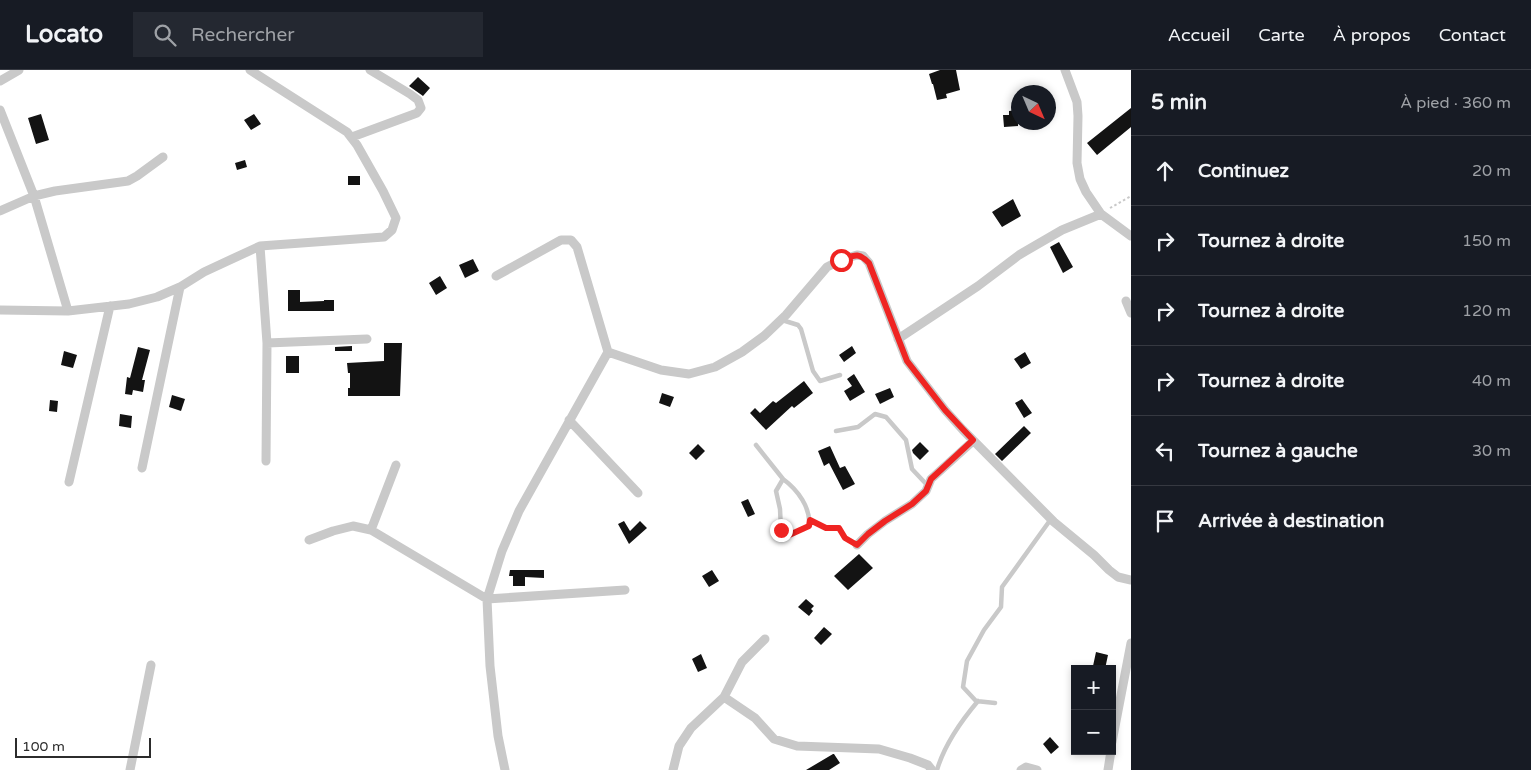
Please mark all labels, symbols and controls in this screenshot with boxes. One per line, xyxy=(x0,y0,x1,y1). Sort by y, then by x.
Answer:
search box xyxy=(133,12,483,57)
text: Locato xyxy=(25,20,103,49)
icon: search xyxy=(151,21,179,49)
text: Rechercher xyxy=(191,24,294,46)
text: Accueil xyxy=(1168,24,1230,46)
text: Carte xyxy=(1258,24,1305,46)
text: À propos xyxy=(1333,24,1411,46)
text: Contact xyxy=(1439,24,1506,46)
north arrow xyxy=(1011,85,1056,130)
text: 5 min xyxy=(1151,90,1207,115)
text: À pied · 360 m xyxy=(1400,93,1511,113)
icon: ahead xyxy=(1151,157,1179,185)
text: Continuez xyxy=(1198,160,1289,182)
text: 20 m xyxy=(1472,161,1511,181)
icon: right xyxy=(1151,227,1179,255)
text: Tournez à droite xyxy=(1198,230,1344,252)
text: 150 m xyxy=(1462,231,1511,251)
route start xyxy=(830,249,853,272)
icon: right xyxy=(1151,297,1179,325)
text: Tournez à droite xyxy=(1198,300,1344,322)
text: 120 m xyxy=(1462,301,1511,321)
icon: right xyxy=(1151,367,1179,395)
text: Tournez à droite xyxy=(1198,370,1344,392)
text: 40 m xyxy=(1472,371,1511,391)
icon: left xyxy=(1151,437,1179,465)
text: Tournez à gauche xyxy=(1198,440,1358,462)
text: 30 m xyxy=(1472,441,1511,461)
icon: arrive xyxy=(1151,507,1179,535)
text: Arrivée à destination xyxy=(1198,510,1384,532)
route end xyxy=(770,519,793,542)
map controls xyxy=(1071,665,1116,755)
button: + xyxy=(1071,665,1116,710)
button: − xyxy=(1071,710,1116,755)
scale bar xyxy=(15,735,151,758)
text: 100 m xyxy=(22,738,65,755)

